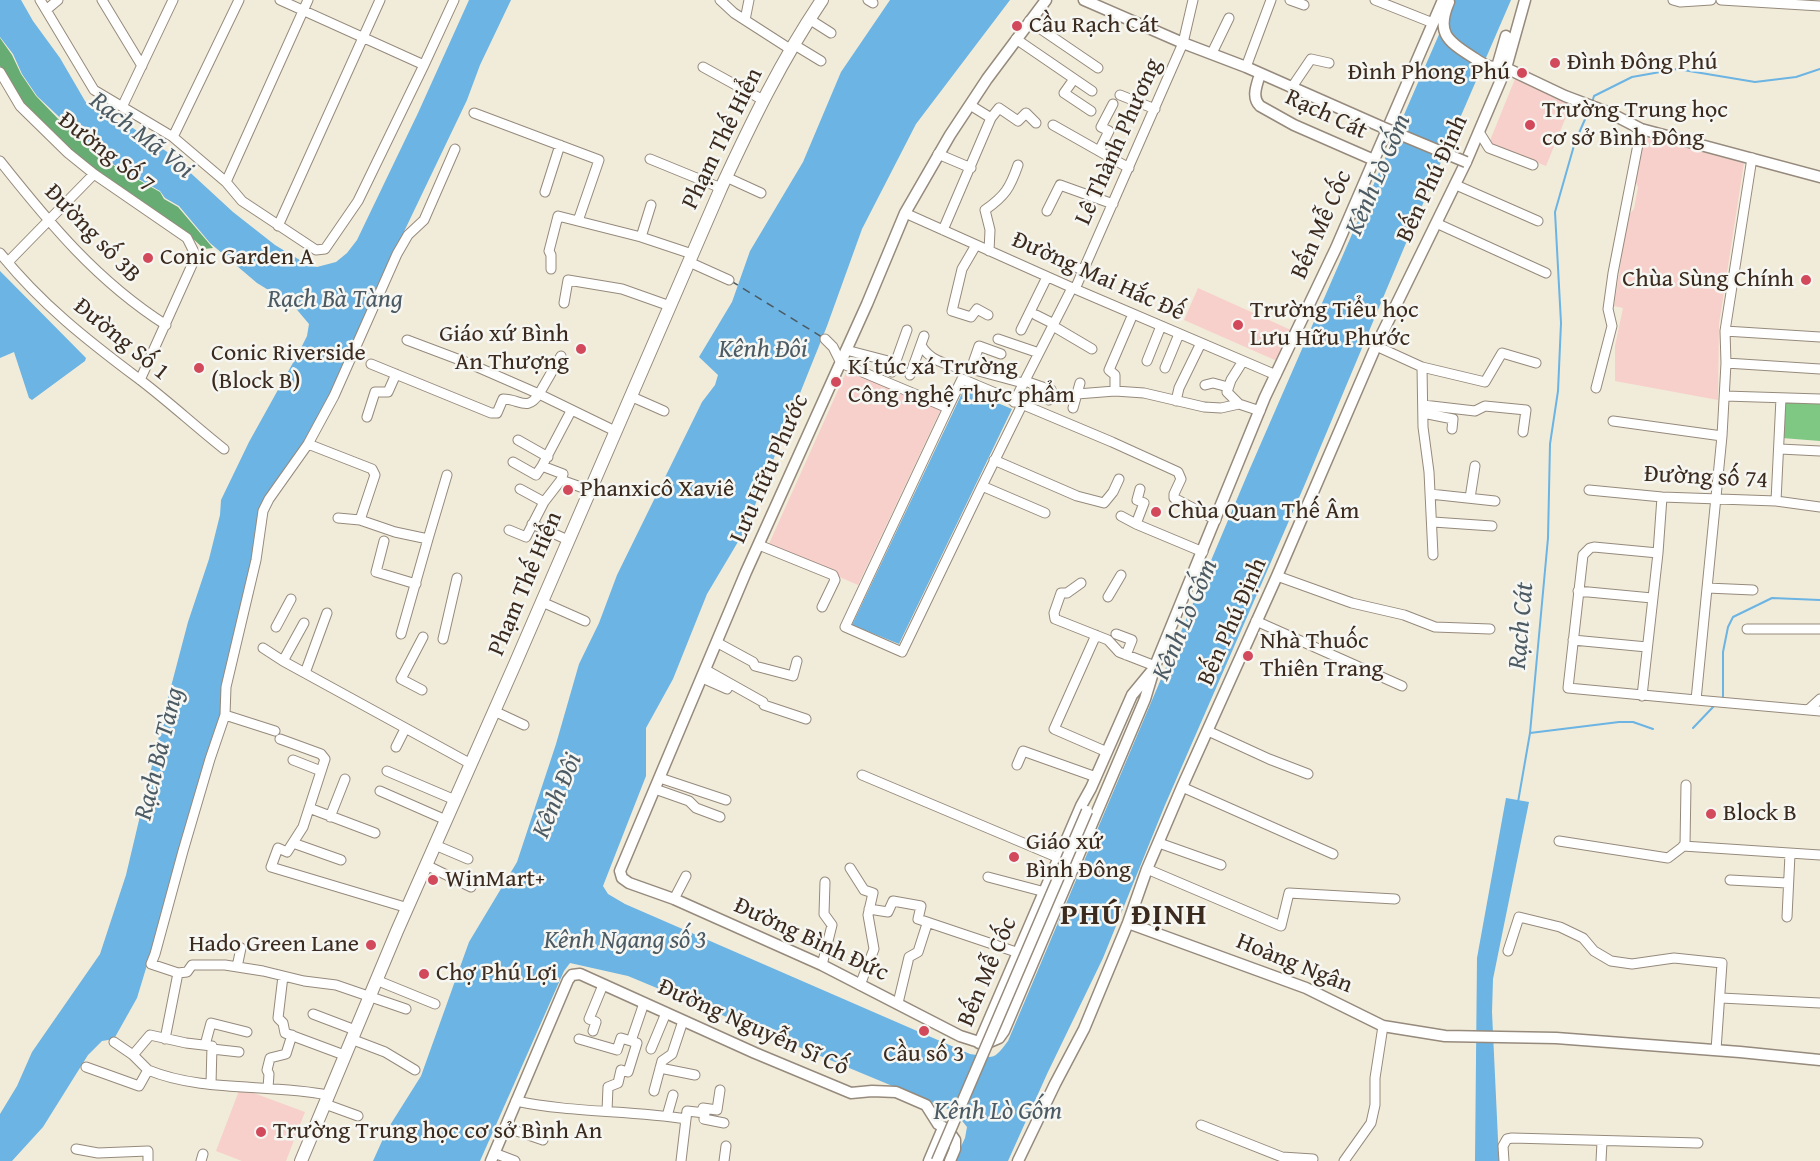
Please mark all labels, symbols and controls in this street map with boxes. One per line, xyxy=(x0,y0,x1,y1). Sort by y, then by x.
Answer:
place label: Cầu Rạch Cát xyxy=(1029,12,1159,40)
marker: Cầu Rạch Cát xyxy=(1010,19,1024,33)
place label: Đình Đông Phú xyxy=(1567,49,1717,77)
street label: Lê Thành Phương xyxy=(1069,54,1169,230)
marker: Đình Đông Phú xyxy=(1548,56,1562,70)
place label: Đình Phong Phú xyxy=(1348,59,1510,87)
street label: Phạm Thế Hiển xyxy=(676,64,770,214)
marker: Đình Phong Phú xyxy=(1515,66,1529,80)
street label: Rạch Cát xyxy=(1280,84,1372,146)
water label: Rạch Mã Voi xyxy=(83,86,199,186)
place label: Trường Trung học cơ sở Bình Đông xyxy=(1542,97,1728,153)
street label: Đường Số 7 xyxy=(52,106,160,200)
water label: Kênh Lò Gốm xyxy=(1339,110,1419,240)
street label: Bến Phú Định xyxy=(1391,111,1475,247)
marker: Trường Trung học cơ sở Bình Đông xyxy=(1523,118,1537,132)
street label: Bến Mễ Cốc xyxy=(1285,166,1359,284)
street label: Đường số 3B xyxy=(38,179,146,289)
street label: Đường Mai Hắc Đế xyxy=(1007,226,1189,328)
place label: Conic Garden A xyxy=(160,244,314,272)
marker: Conic Garden A xyxy=(141,251,155,265)
place label: Chùa Sùng Chính xyxy=(1622,266,1794,294)
marker: Chùa Sùng Chính xyxy=(1799,273,1813,287)
water label: Rạch Bà Tàng xyxy=(267,284,403,316)
street label: Đường Số 1 xyxy=(67,293,175,387)
place label: Trường Tiểu học Lưu Hữu Phước xyxy=(1250,297,1419,353)
marker: Trường Tiểu học Lưu Hữu Phước xyxy=(1231,318,1245,332)
place label: Giáo xứ Bình An Thượng xyxy=(439,321,569,377)
water label: Kênh Đôi xyxy=(719,334,807,366)
place label: Conic Riverside (Block B) xyxy=(211,340,366,396)
marker: Giáo xứ Bình An Thượng xyxy=(574,342,588,356)
place label: Kí túc xá Trường Công nghệ Thực phẩm xyxy=(848,354,1075,410)
marker: Conic Riverside (Block B) xyxy=(192,361,206,375)
marker: Kí túc xá Trường Công nghệ Thực phẩm xyxy=(829,375,843,389)
street label: Lưu Hữu Phước xyxy=(724,390,816,548)
street label: Đường số 74 xyxy=(1643,460,1769,496)
place label: Phanxicô Xaviê xyxy=(580,476,734,504)
marker: Phanxicô Xaviê xyxy=(561,483,575,497)
place label: Chùa Quan Thế Âm xyxy=(1168,498,1359,526)
marker: Chùa Quan Thế Âm xyxy=(1149,505,1163,519)
street label: Phạm Thế Hiển xyxy=(483,508,569,660)
street label: Bến Phú Định xyxy=(1192,554,1274,690)
water label: Kênh Lò Gốm xyxy=(1146,555,1226,685)
water label: Rạch Cát xyxy=(1503,581,1541,671)
place label: Nhà Thuốc Thiên Trang xyxy=(1260,628,1384,684)
marker: Nhà Thuốc Thiên Trang xyxy=(1241,649,1255,663)
water label: Rạch Bà Tàng xyxy=(128,685,192,823)
water label: Kênh Đôi xyxy=(526,749,590,843)
place label: Block B xyxy=(1723,800,1797,828)
marker: Block B xyxy=(1704,807,1718,821)
place label: Giáo xứ Bình Đông xyxy=(1026,829,1131,885)
marker: Giáo xứ Bình Đông xyxy=(1007,850,1021,864)
place label: WinMart+ xyxy=(445,866,545,894)
marker: WinMart+ xyxy=(426,873,440,887)
street label: Đường Bình Đức xyxy=(729,892,893,988)
district label: PHÚ ĐỊNH xyxy=(1060,898,1208,934)
street label: Bến Mễ Cốc xyxy=(952,913,1024,1031)
water label: Kênh Ngang số 3 xyxy=(544,925,706,957)
street label: Hoàng Ngân xyxy=(1232,928,1356,1000)
place label: Hado Green Lane xyxy=(189,931,359,959)
marker: Hado Green Lane xyxy=(364,938,378,952)
place label: Chợ Phú Lợi xyxy=(436,960,557,988)
marker: Chợ Phú Lợi xyxy=(417,967,431,981)
street label: Đường Nguyễn Sĩ Cố xyxy=(653,973,853,1083)
marker: Cầu số 3 xyxy=(917,1024,931,1038)
place label: Cầu số 3 xyxy=(883,1041,965,1069)
water label: Kênh Lò Gốm xyxy=(934,1096,1062,1128)
place label: Trường Trung học cơ sở Bình An xyxy=(273,1118,602,1146)
marker: Trường Trung học cơ sở Bình An xyxy=(254,1125,268,1139)

